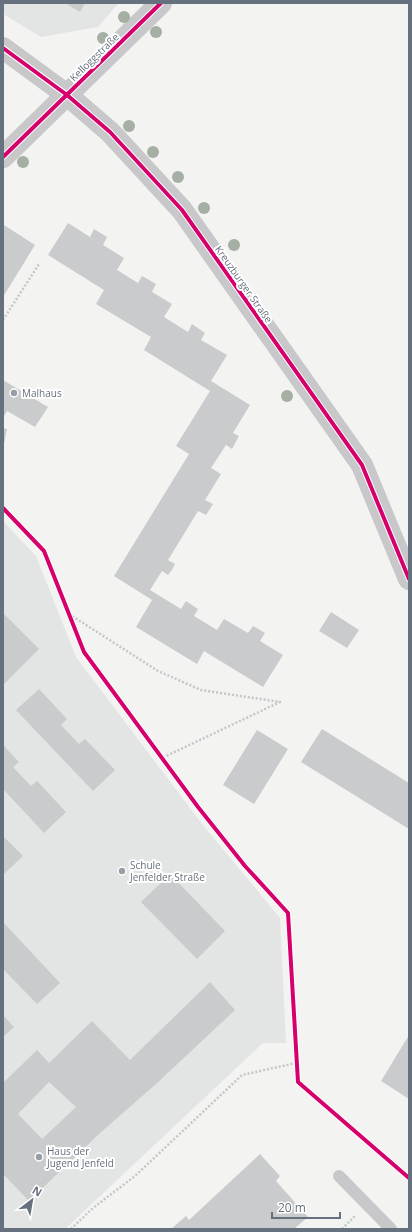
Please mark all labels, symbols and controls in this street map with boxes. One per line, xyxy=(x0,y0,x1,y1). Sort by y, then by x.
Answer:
street label: Kelloggstraße xyxy=(66,30,122,84)
street label: Kreuzburger Straße xyxy=(212,243,276,326)
place label: Malhaus xyxy=(22,386,62,400)
marker: Malhaus xyxy=(9,388,19,398)
place label: Schule Jenfelder Straße xyxy=(129,858,205,884)
marker: Schule Jenfelder Straße xyxy=(117,866,127,876)
place label: Haus der Jugend Jenfeld xyxy=(46,1144,114,1170)
marker: Haus der Jugend Jenfeld xyxy=(34,1152,44,1162)
north arrow xyxy=(12,1180,52,1220)
text: N xyxy=(30,1182,45,1200)
scale bar xyxy=(272,1194,340,1220)
text: 20 m xyxy=(278,1199,306,1216)

